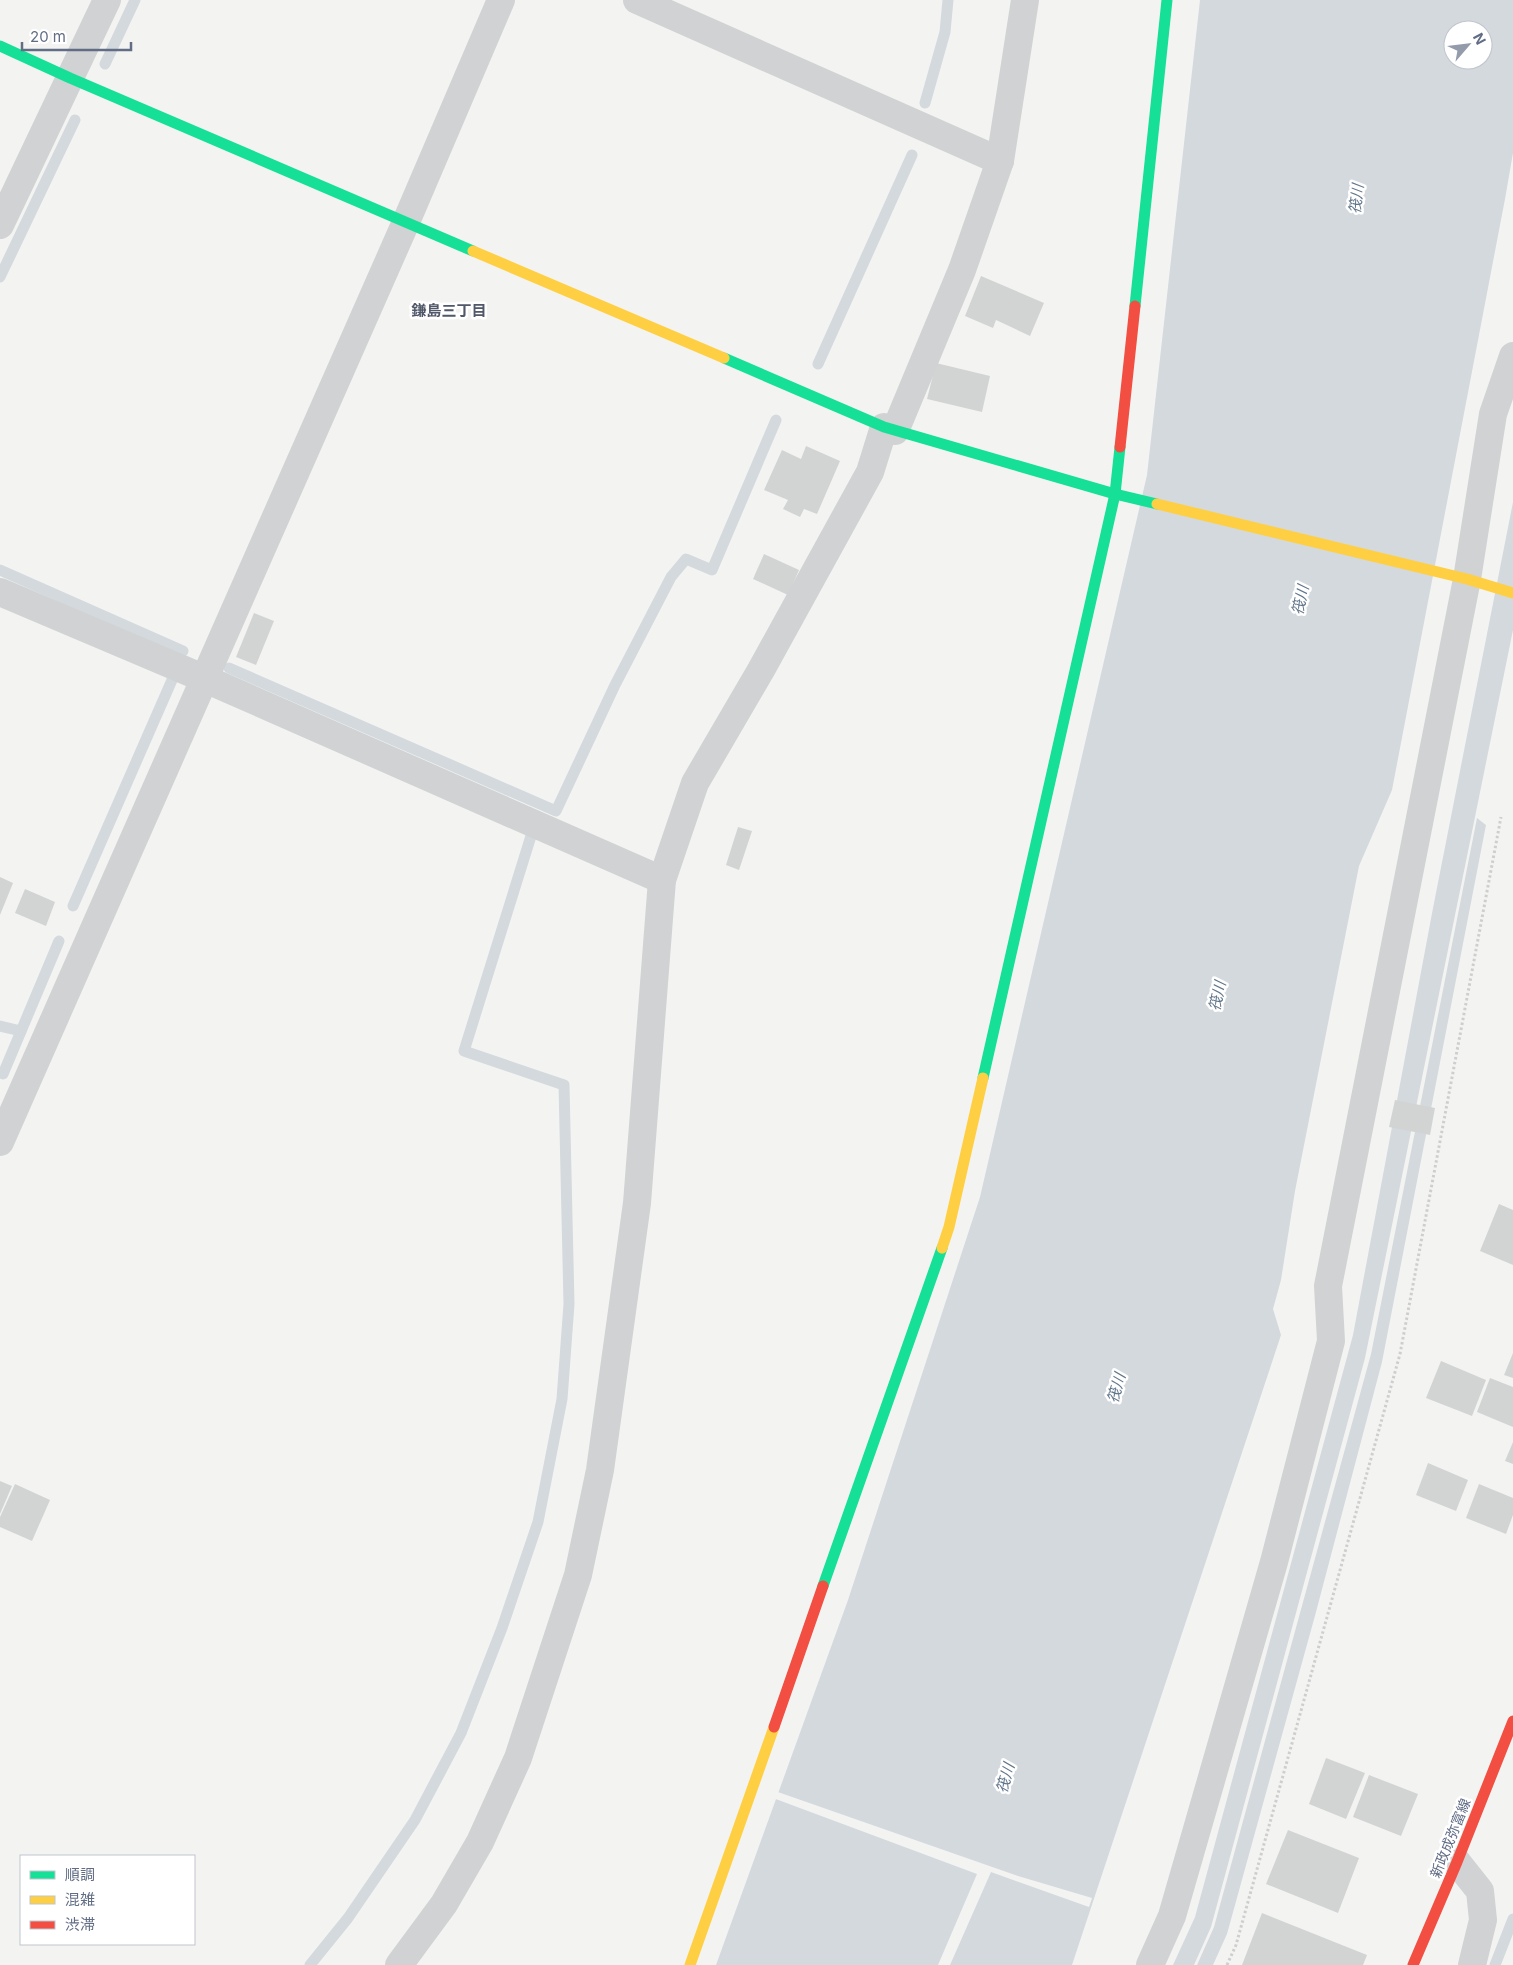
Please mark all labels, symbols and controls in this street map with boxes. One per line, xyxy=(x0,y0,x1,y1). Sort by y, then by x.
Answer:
scale bar xyxy=(22,20,131,52)
north arrow xyxy=(1443,20,1493,70)
text: 20 m xyxy=(30,27,66,46)
text: N xyxy=(1470,30,1490,47)
water label: 筏川 xyxy=(1345,181,1368,215)
district label: 鎌島三丁目 xyxy=(410,301,487,320)
water label: 筏川 xyxy=(1288,581,1313,617)
water label: 筏川 xyxy=(1205,977,1230,1013)
water label: 筏川 xyxy=(1103,1369,1130,1405)
water label: 筏川 xyxy=(992,1759,1019,1795)
street label: 新政成弥富線 xyxy=(1426,1796,1474,1880)
legend xyxy=(20,1855,195,1945)
text: 順調 xyxy=(65,1865,95,1884)
text: 混雑 xyxy=(65,1890,95,1909)
text: 渋滞 xyxy=(65,1915,95,1934)

